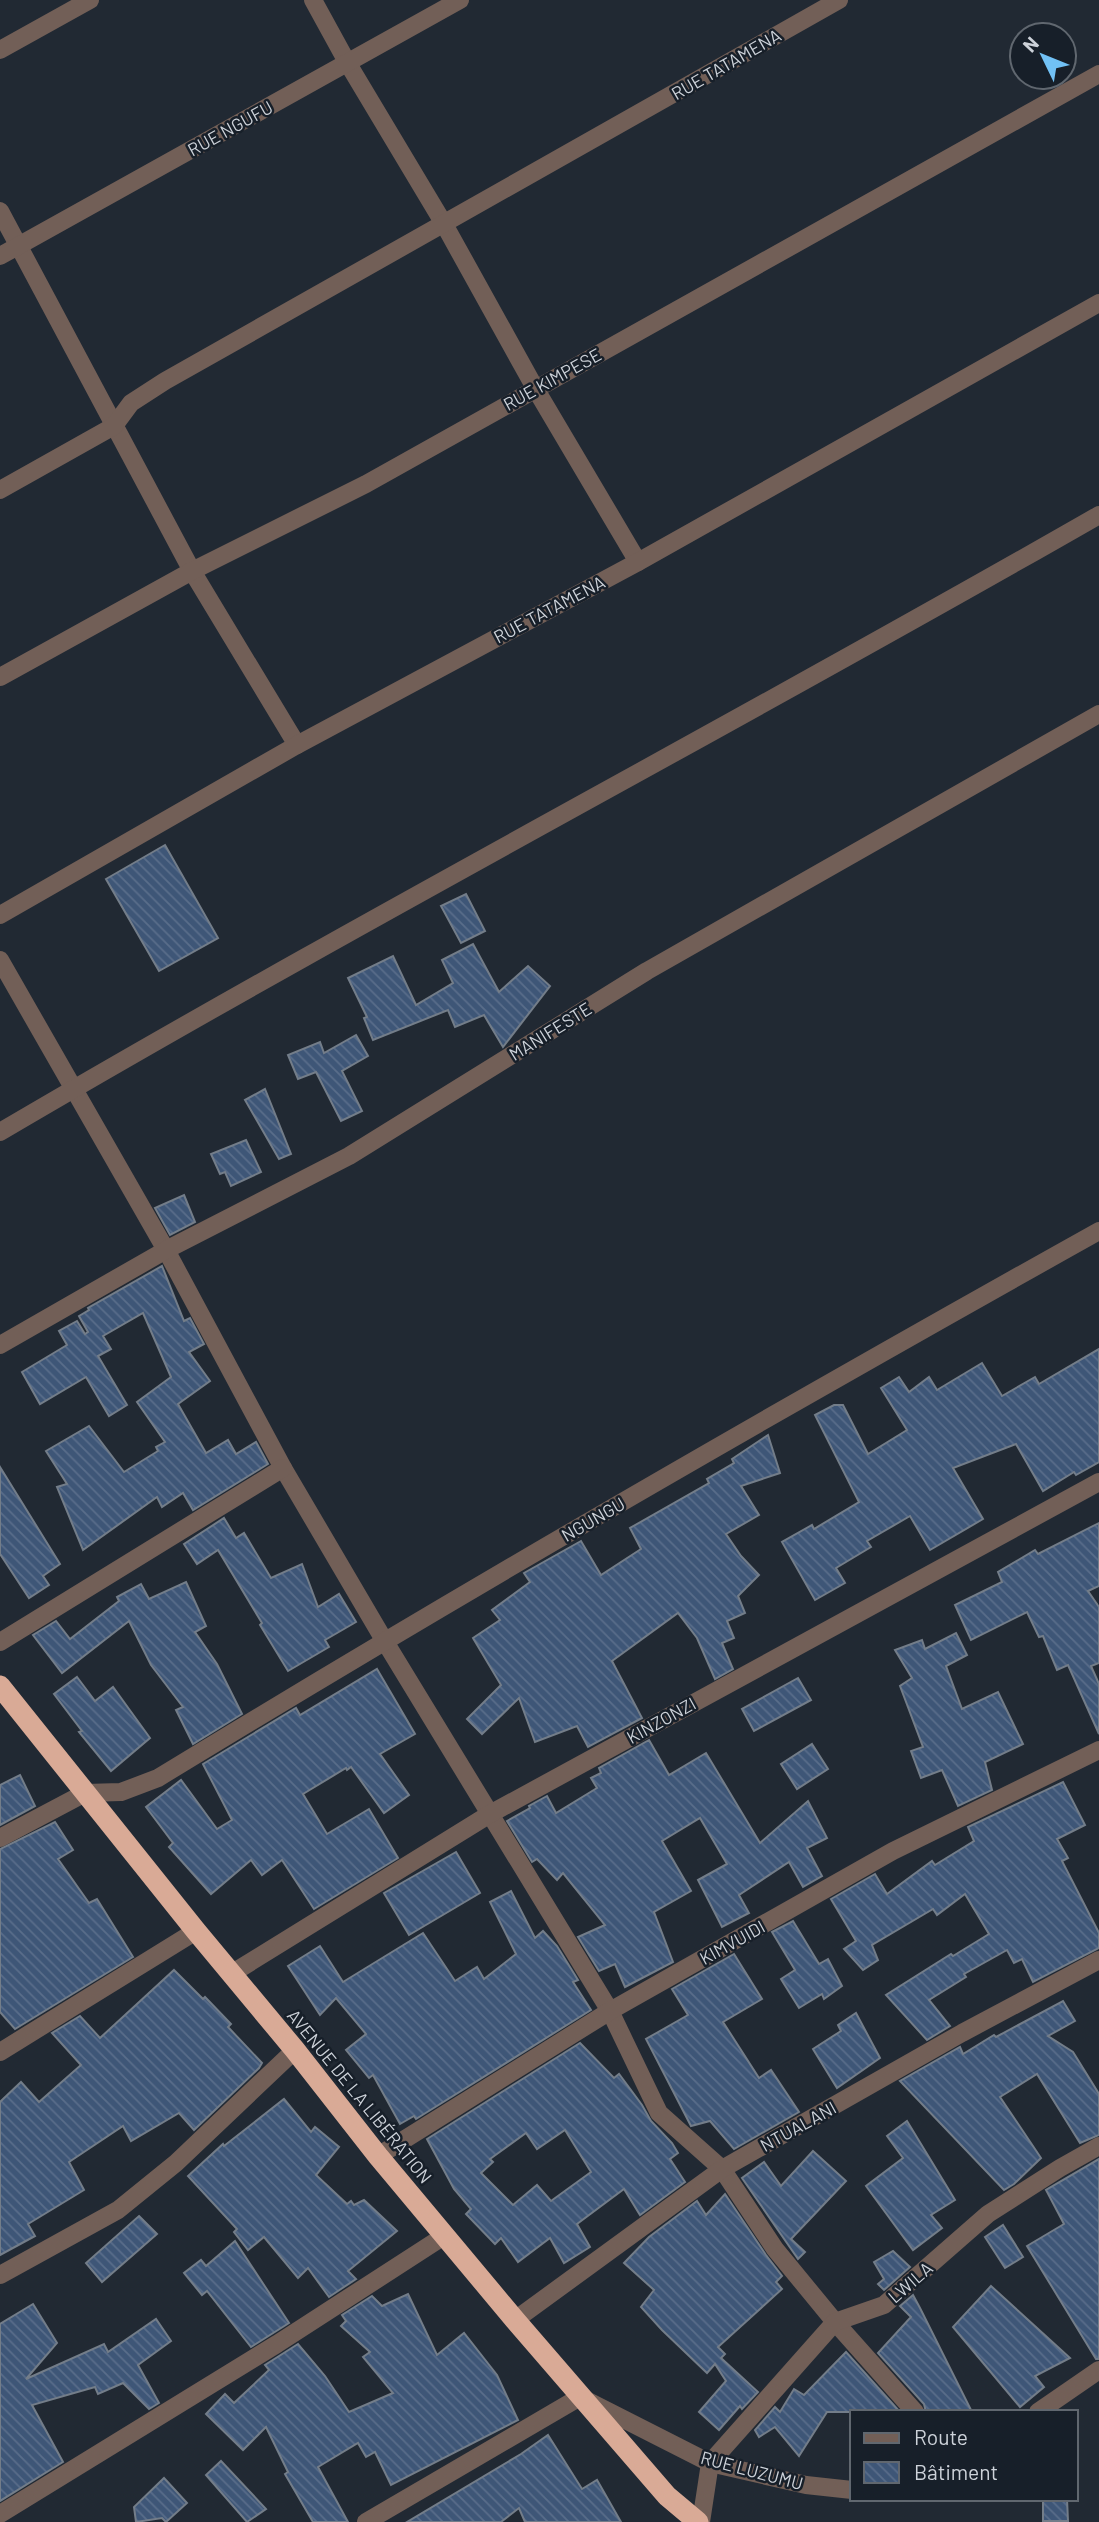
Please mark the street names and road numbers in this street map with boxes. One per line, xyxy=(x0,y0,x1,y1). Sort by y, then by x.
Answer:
street label: RUE TATAMENA xyxy=(667,24,785,104)
street label: RUE NGUFU xyxy=(184,96,276,160)
street label: RUE KIMPESE xyxy=(499,343,605,415)
street label: RUE TATAMENA xyxy=(489,570,609,648)
street label: MANIFESTE xyxy=(505,997,595,1065)
street label: NGUNGU xyxy=(557,1492,629,1546)
street label: KINZONZI xyxy=(623,1692,699,1748)
street label: KIMVUIDI xyxy=(696,1915,768,1969)
street label: AVENUE DE LA LIBÉRATION xyxy=(283,2005,437,2187)
street label: NTUALANI xyxy=(756,2096,840,2156)
street label: LWILA xyxy=(883,2257,937,2307)
street label: RUE LUZUMU xyxy=(698,2446,806,2494)

